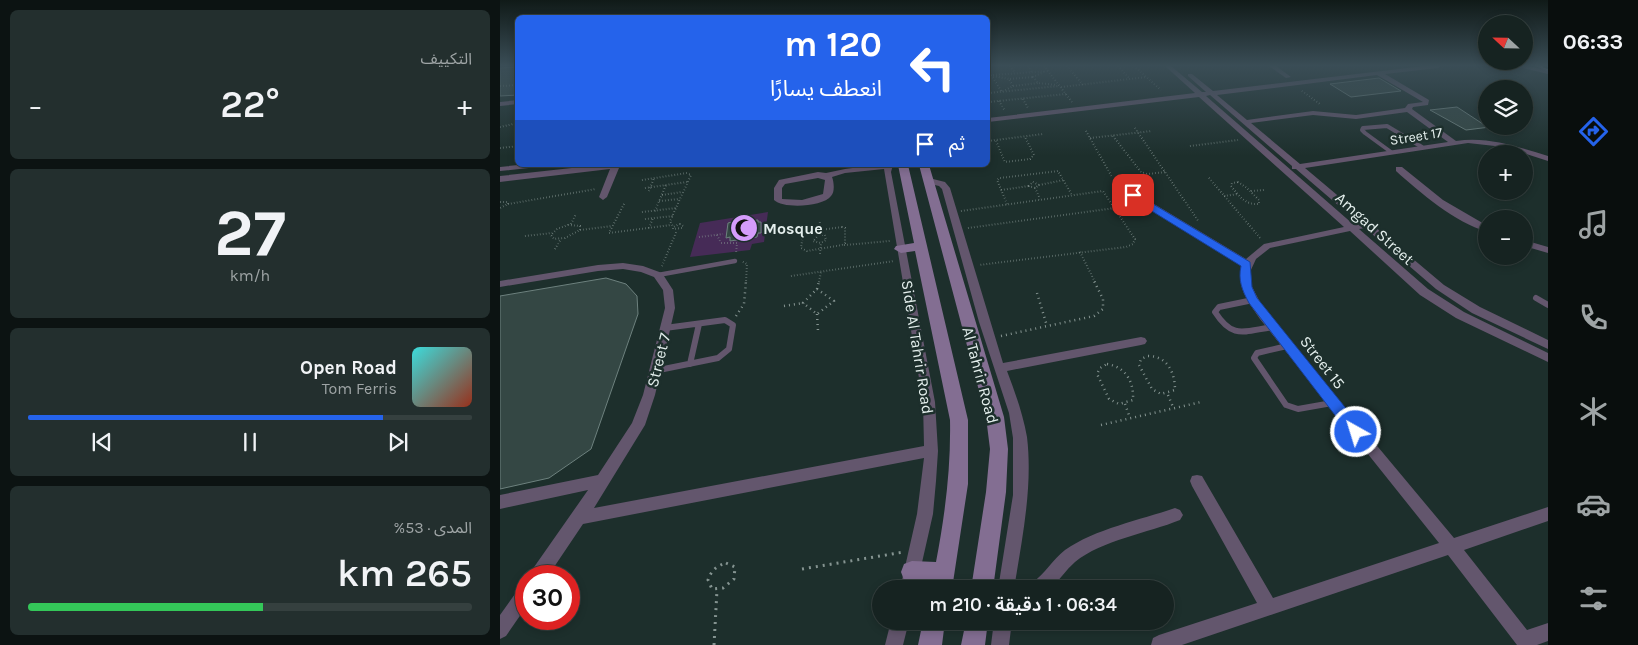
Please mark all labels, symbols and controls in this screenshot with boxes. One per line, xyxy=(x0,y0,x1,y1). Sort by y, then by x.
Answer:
north arrow xyxy=(1478,15,1532,70)
map controls xyxy=(1478,15,1533,265)
text: 120 m xyxy=(784,24,882,65)
text: 06:33 xyxy=(1563,29,1623,55)
icon: left xyxy=(900,35,965,100)
text: التكييف xyxy=(420,49,472,68)
text: انعطف يسارًا xyxy=(770,76,882,102)
button: layers xyxy=(1478,80,1533,135)
text: 22° xyxy=(220,82,280,127)
text: − xyxy=(28,89,43,122)
text: + xyxy=(457,89,472,122)
icon: directions xyxy=(1576,114,1611,149)
street label: Street 17 xyxy=(1389,124,1444,149)
icon: arrive xyxy=(911,130,939,158)
text: ثم xyxy=(949,133,965,155)
button: + xyxy=(1478,145,1533,200)
pin xyxy=(1112,174,1154,216)
icon: arrive xyxy=(1119,181,1147,209)
street label: Amgad Street xyxy=(1331,188,1418,269)
text: 27 xyxy=(214,195,286,271)
icon: music xyxy=(1576,207,1611,242)
button: − xyxy=(1478,210,1533,265)
mosque icon: Mosque xyxy=(729,213,759,243)
place label: Mosque xyxy=(763,219,823,238)
text: km/h xyxy=(230,266,270,285)
street label: Side Al Tahrir Road xyxy=(898,279,937,415)
icon: phone xyxy=(1576,300,1611,335)
street label: Al Tahrir Road xyxy=(958,325,1003,426)
street label: Street 7 xyxy=(643,331,675,389)
street label: Street 15 xyxy=(1296,332,1349,393)
text: Open Road xyxy=(300,357,397,379)
text: Tom Ferris xyxy=(322,379,397,398)
icon: climate xyxy=(1576,394,1611,429)
position arrow xyxy=(1329,405,1381,457)
icon: previous xyxy=(88,428,116,456)
icon: pause xyxy=(236,428,264,456)
icon: next xyxy=(384,428,412,456)
icon: car xyxy=(1576,487,1611,522)
text: المدى · 53% xyxy=(394,518,472,537)
text: 265 km xyxy=(337,551,472,596)
speed limit sign: 30 xyxy=(515,565,580,630)
icon: filters xyxy=(1576,581,1611,616)
text: 06:34 · 1 دقيقة · 210 m xyxy=(929,594,1117,616)

